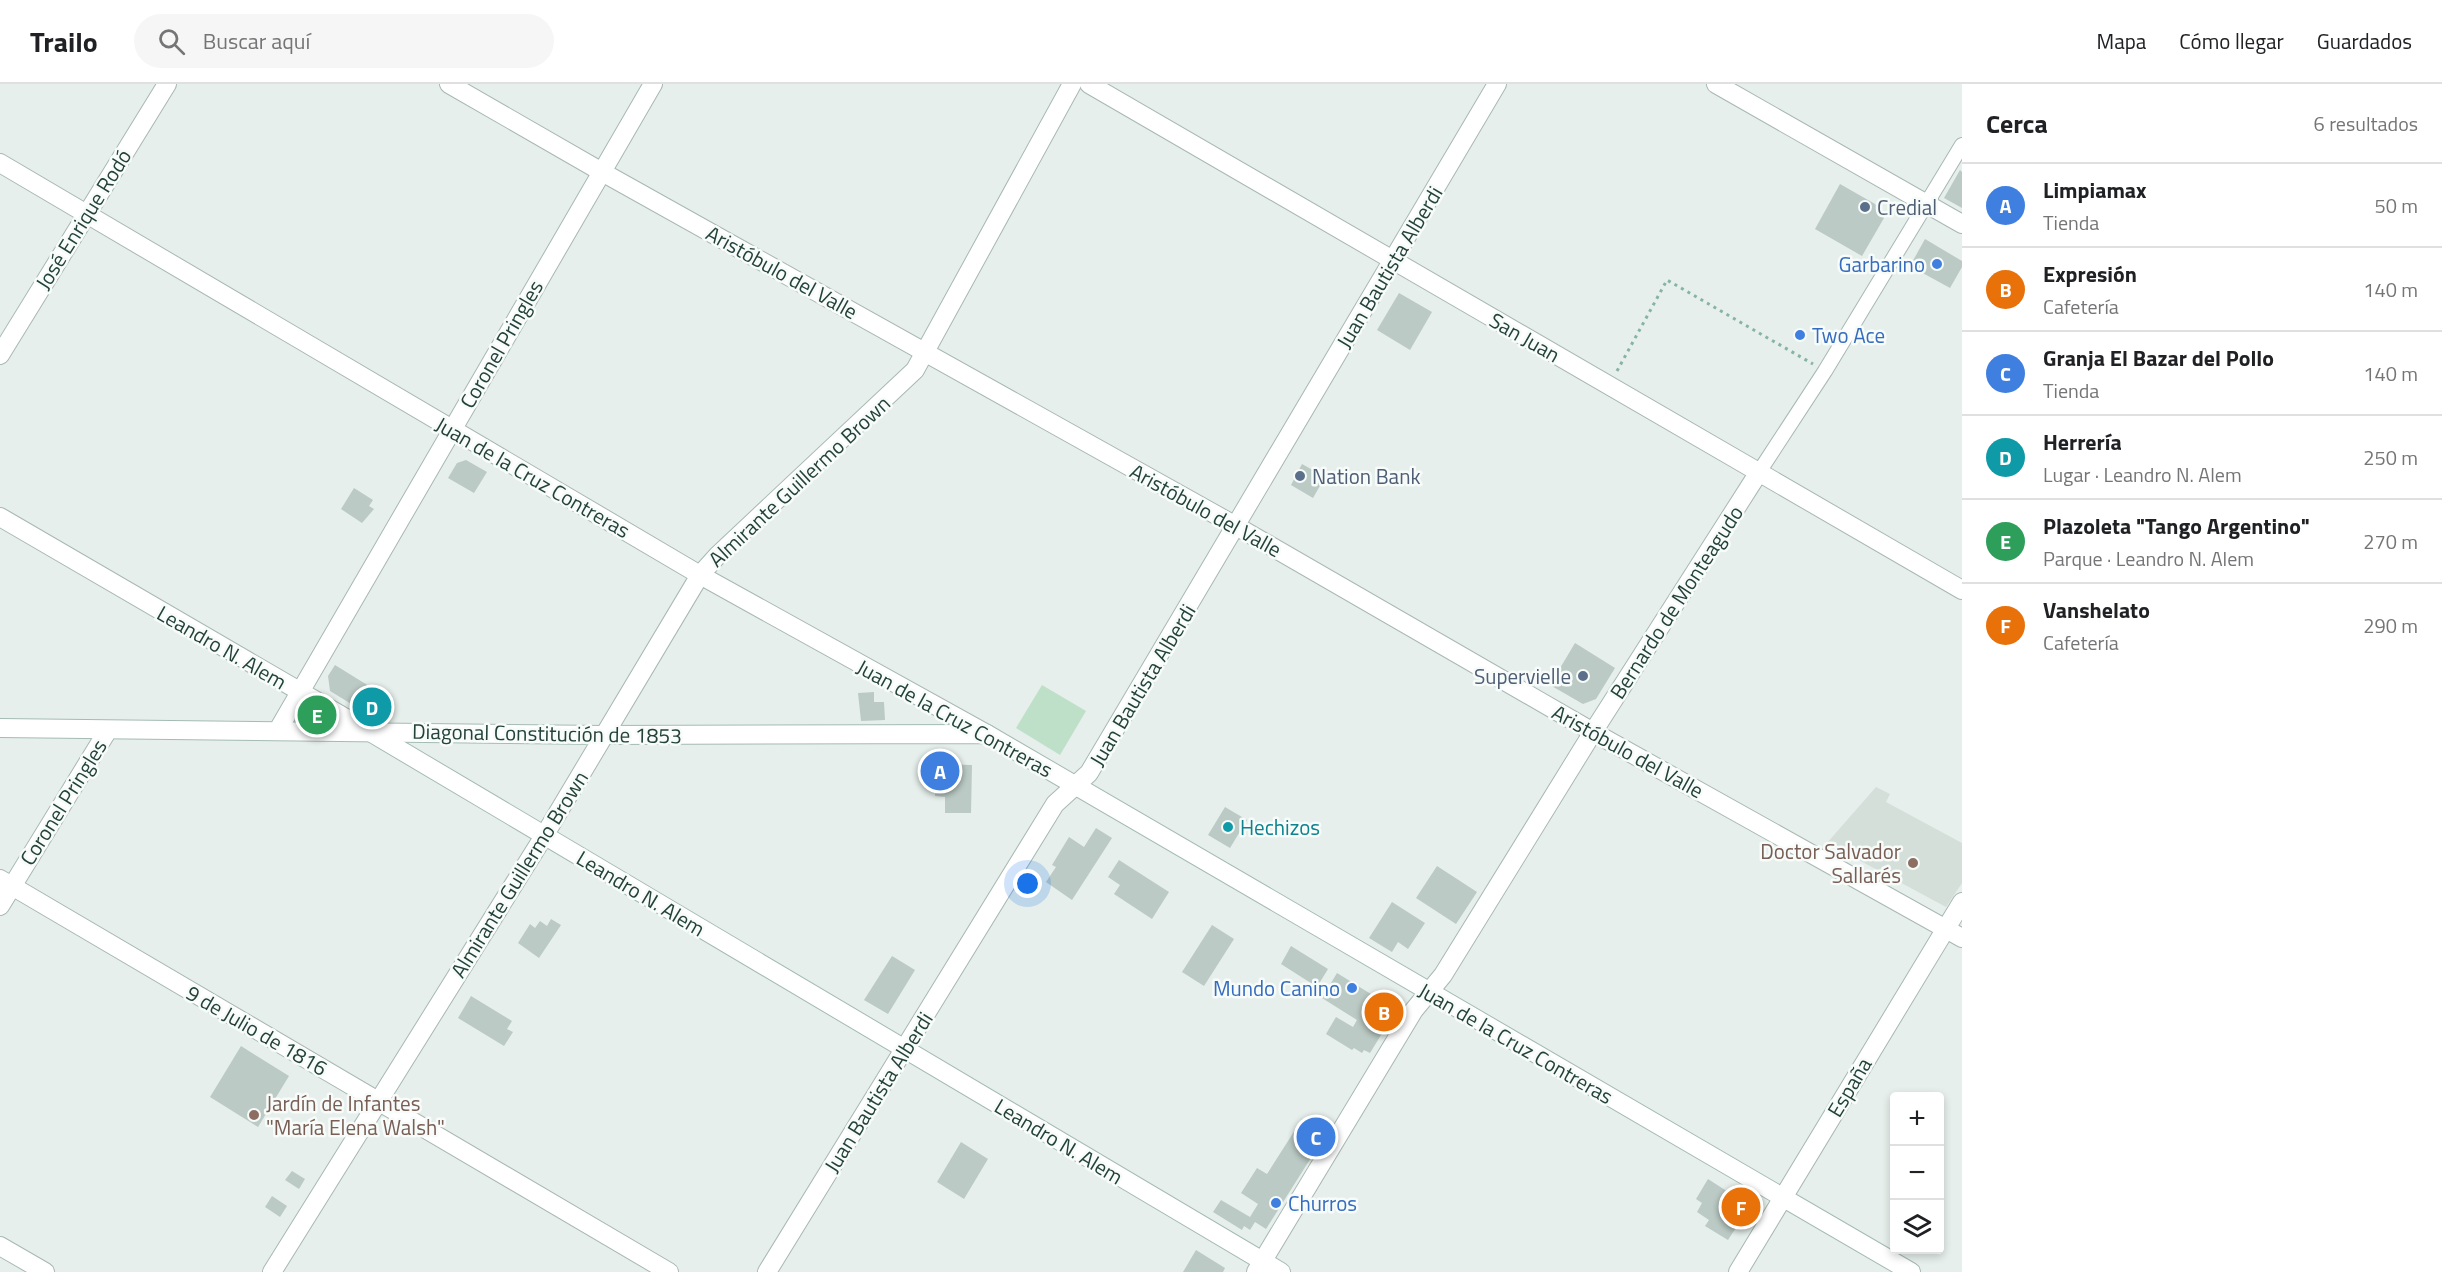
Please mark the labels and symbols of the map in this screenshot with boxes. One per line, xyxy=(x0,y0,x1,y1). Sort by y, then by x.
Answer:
street label: José Enrique Rodó xyxy=(27,143,139,295)
street label: Juan Bautista Alberdi xyxy=(1328,180,1450,354)
place label: Credial xyxy=(1877,191,1937,223)
marker: Credial xyxy=(1858,200,1872,214)
street label: Aristóbulo del Valle xyxy=(700,217,864,327)
place label: Garbarino xyxy=(1838,248,1925,280)
marker: Garbarino xyxy=(1930,257,1944,271)
street label: Coronel Pringles xyxy=(451,274,551,414)
street label: San Juan xyxy=(1484,304,1566,370)
place label: Two Ace xyxy=(1812,319,1885,351)
marker: Two Ace xyxy=(1793,328,1807,342)
street label: Almirante Guillermo Brown xyxy=(701,388,897,574)
street label: Juan de la Cruz Contreras xyxy=(430,408,636,546)
street label: Aristóbulo del Valle xyxy=(1124,455,1288,565)
place label: Nation Bank xyxy=(1312,460,1420,492)
marker: Nation Bank xyxy=(1293,469,1307,483)
street label: Bernardo de Monteagudo xyxy=(1601,499,1751,705)
street label: Leandro N. Alem xyxy=(151,597,293,697)
street label: Juan Bautista Alberdi xyxy=(1081,598,1203,772)
street label: Juan de la Cruz Contreras xyxy=(851,651,1059,785)
place label: Supervielle xyxy=(1474,660,1571,692)
marker: Supervielle xyxy=(1576,669,1590,683)
pin: D xyxy=(352,684,392,730)
pin: E xyxy=(298,692,336,738)
street label: Aristóbulo del Valle xyxy=(1546,696,1710,806)
street label: Diagonal Constitución de 1853 xyxy=(412,715,682,751)
street label: Coronel Pringles xyxy=(11,733,115,871)
pin: A xyxy=(920,748,960,794)
street label: Almirante Guillermo Brown xyxy=(442,764,596,984)
place label: Hechizos xyxy=(1240,811,1320,843)
marker: Hechizos xyxy=(1221,820,1235,834)
place label: Doctor Salvador Sallarés xyxy=(1760,835,1901,891)
street label: Leandro N. Alem xyxy=(571,842,711,944)
marker: Doctor Salvador Sallarés xyxy=(1906,856,1920,870)
your location xyxy=(1013,869,1042,898)
place label: Mundo Canino xyxy=(1213,972,1340,1004)
street label: Juan de la Cruz Contreras xyxy=(1413,974,1619,1112)
street label: 9 de Julio de 1816 xyxy=(180,977,334,1083)
marker: Mundo Canino xyxy=(1345,981,1359,995)
pin: B xyxy=(1364,990,1404,1034)
street label: Juan Bautista Alberdi xyxy=(816,1005,940,1179)
street label: España xyxy=(1819,1051,1880,1123)
place label: Jardín de Infantes "María Elena Walsh" xyxy=(266,1087,445,1143)
street label: Leandro N. Alem xyxy=(989,1090,1129,1192)
marker: Jardín de Infantes "María Elena Walsh" xyxy=(247,1108,261,1122)
pin: C xyxy=(1296,1114,1336,1160)
pin: F xyxy=(1722,1184,1760,1230)
place label: Churros xyxy=(1288,1187,1357,1219)
marker: Churros xyxy=(1269,1196,1283,1210)

